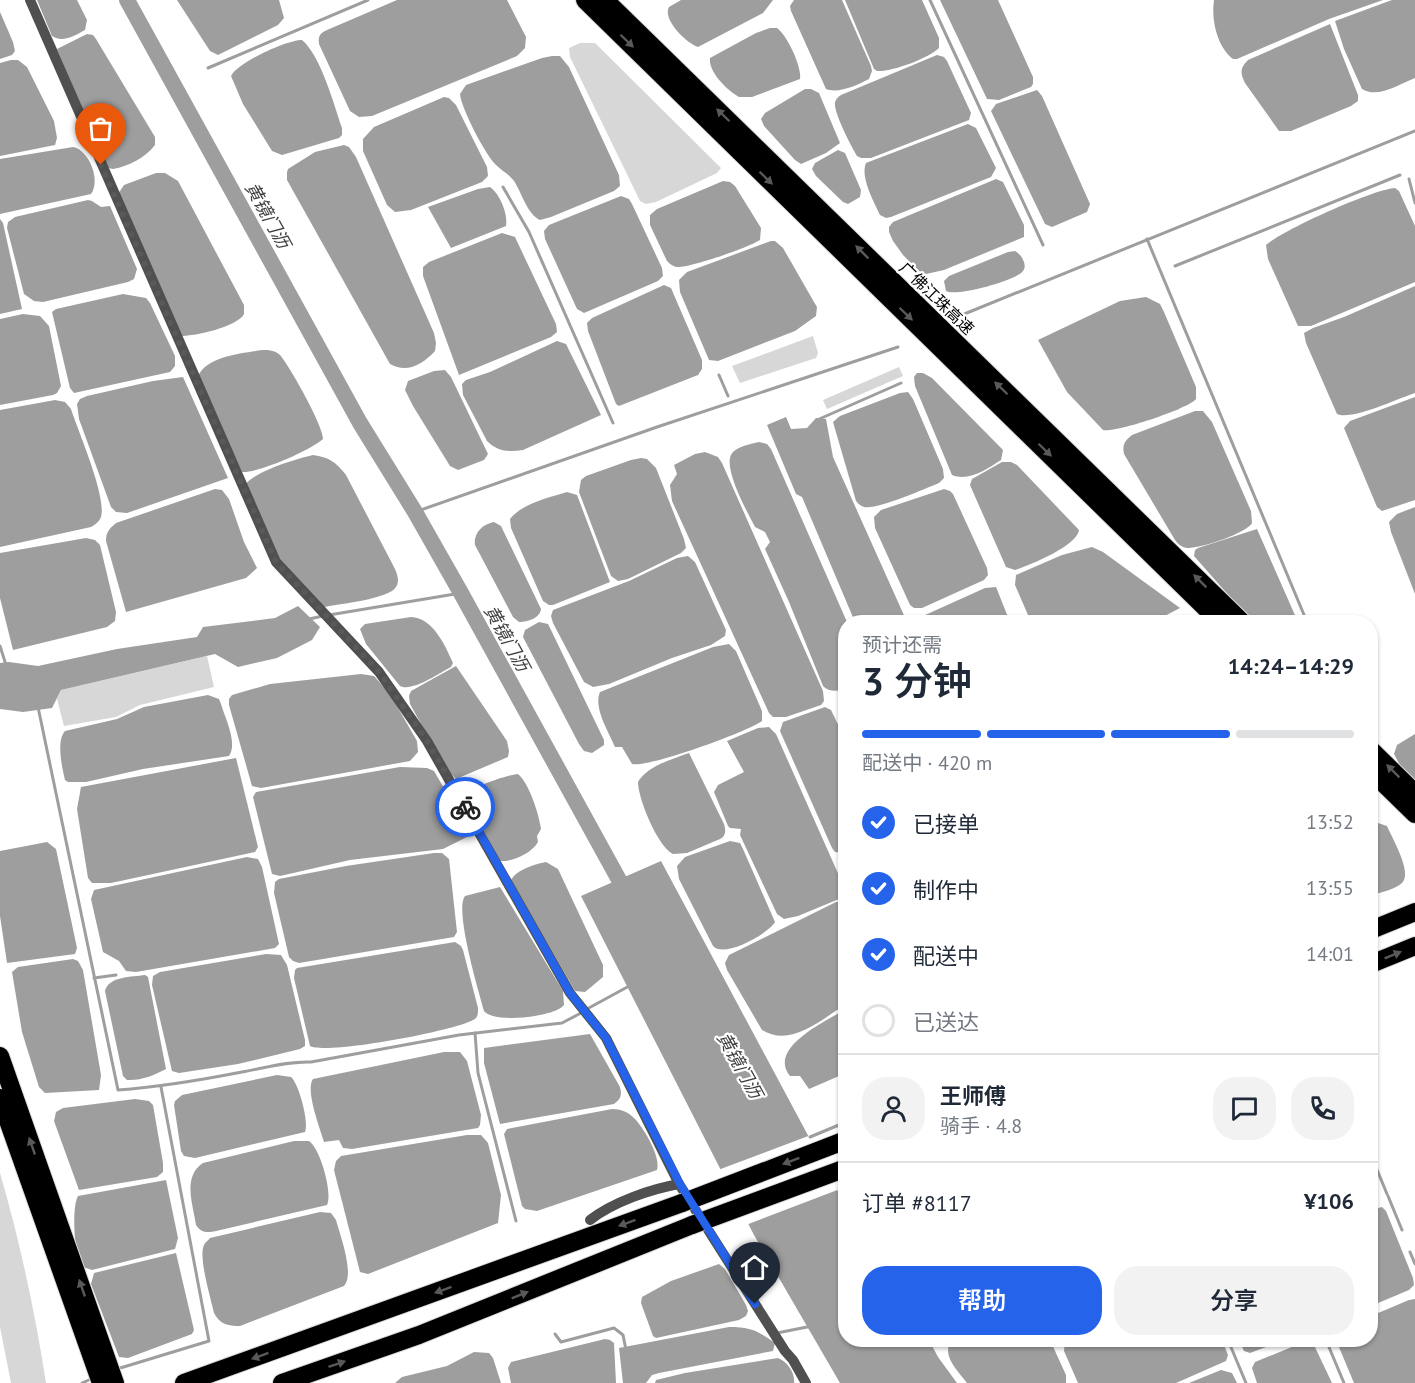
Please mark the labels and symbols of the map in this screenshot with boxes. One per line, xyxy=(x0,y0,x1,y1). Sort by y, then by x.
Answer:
one-way arrow xyxy=(619,34,634,48)
pin xyxy=(75,103,126,165)
one-way arrow xyxy=(715,108,730,122)
one-way arrow xyxy=(759,170,773,184)
water label: 黄镜门沥 xyxy=(240,178,297,255)
one-way arrow xyxy=(855,245,869,259)
street label: 广佛江珠高速 xyxy=(896,257,978,339)
one-way arrow xyxy=(898,307,913,321)
one-way arrow xyxy=(994,381,1009,395)
one-way arrow xyxy=(1037,443,1051,457)
one-way arrow xyxy=(1194,575,1208,589)
water label: 黄镜门沥 xyxy=(479,601,536,678)
one-way arrow xyxy=(1386,764,1400,779)
courier xyxy=(435,777,495,837)
one-way arrow xyxy=(1384,950,1402,959)
water label: 黄镜门沥 xyxy=(712,1028,769,1105)
one-way arrow xyxy=(26,1136,36,1154)
one-way arrow xyxy=(782,1156,800,1166)
one-way arrow xyxy=(617,1219,635,1229)
pin xyxy=(729,1242,780,1304)
one-way arrow xyxy=(76,1279,86,1297)
one-way arrow xyxy=(434,1285,452,1295)
one-way arrow xyxy=(511,1290,529,1300)
one-way arrow xyxy=(251,1351,269,1361)
one-way arrow xyxy=(328,1358,346,1368)

